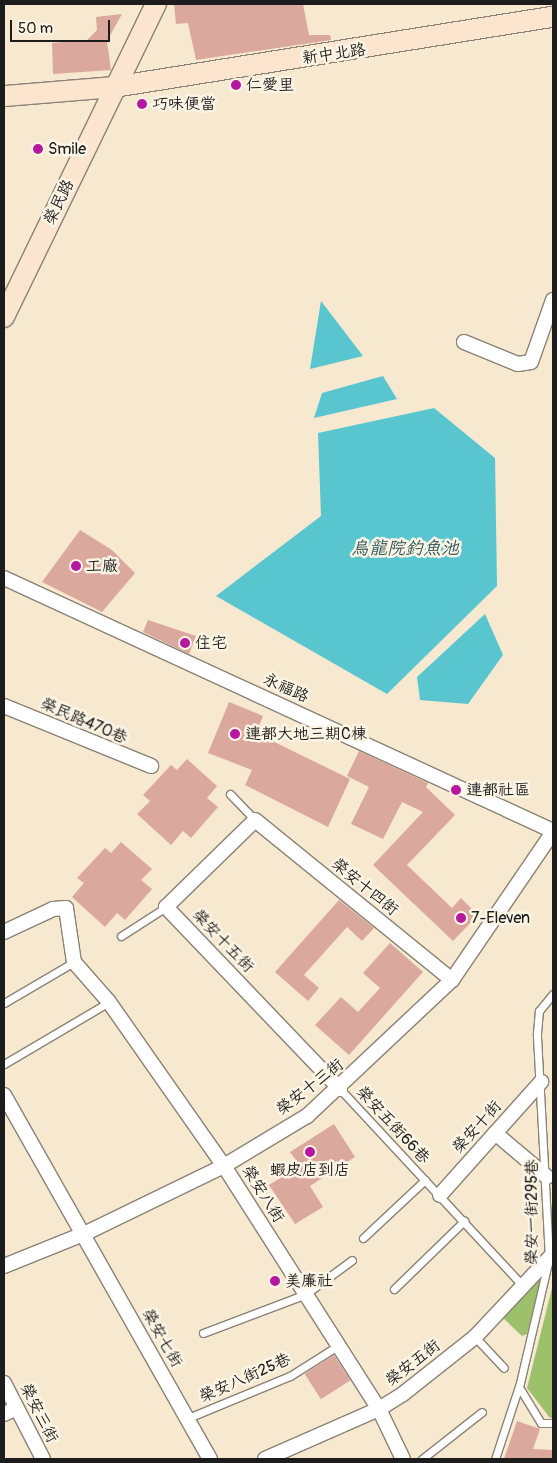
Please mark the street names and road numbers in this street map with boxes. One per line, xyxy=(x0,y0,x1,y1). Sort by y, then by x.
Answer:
street label: 新中北路 xyxy=(301,40,367,68)
street label: 榮民路 xyxy=(40,176,78,228)
street label: 永福路 xyxy=(260,669,312,707)
street label: 榮民路470巷 xyxy=(38,694,130,748)
street label: 榮安十四街 xyxy=(328,854,402,920)
street label: 榮安十五街 xyxy=(188,906,258,976)
street label: 榮安十三街 xyxy=(273,1055,347,1119)
street label: 榮安五街66巷 xyxy=(352,1082,434,1168)
street label: 榮安十街 xyxy=(448,1097,506,1157)
street label: 榮安一街295巷 xyxy=(522,1159,542,1265)
street label: 榮安八街 xyxy=(238,1162,288,1226)
street label: 榮安七街 xyxy=(138,1305,186,1371)
street label: 榮安五街 xyxy=(382,1336,444,1390)
street label: 榮安八街25巷 xyxy=(197,1349,293,1407)
street label: 榮安三街 xyxy=(16,1380,62,1446)

